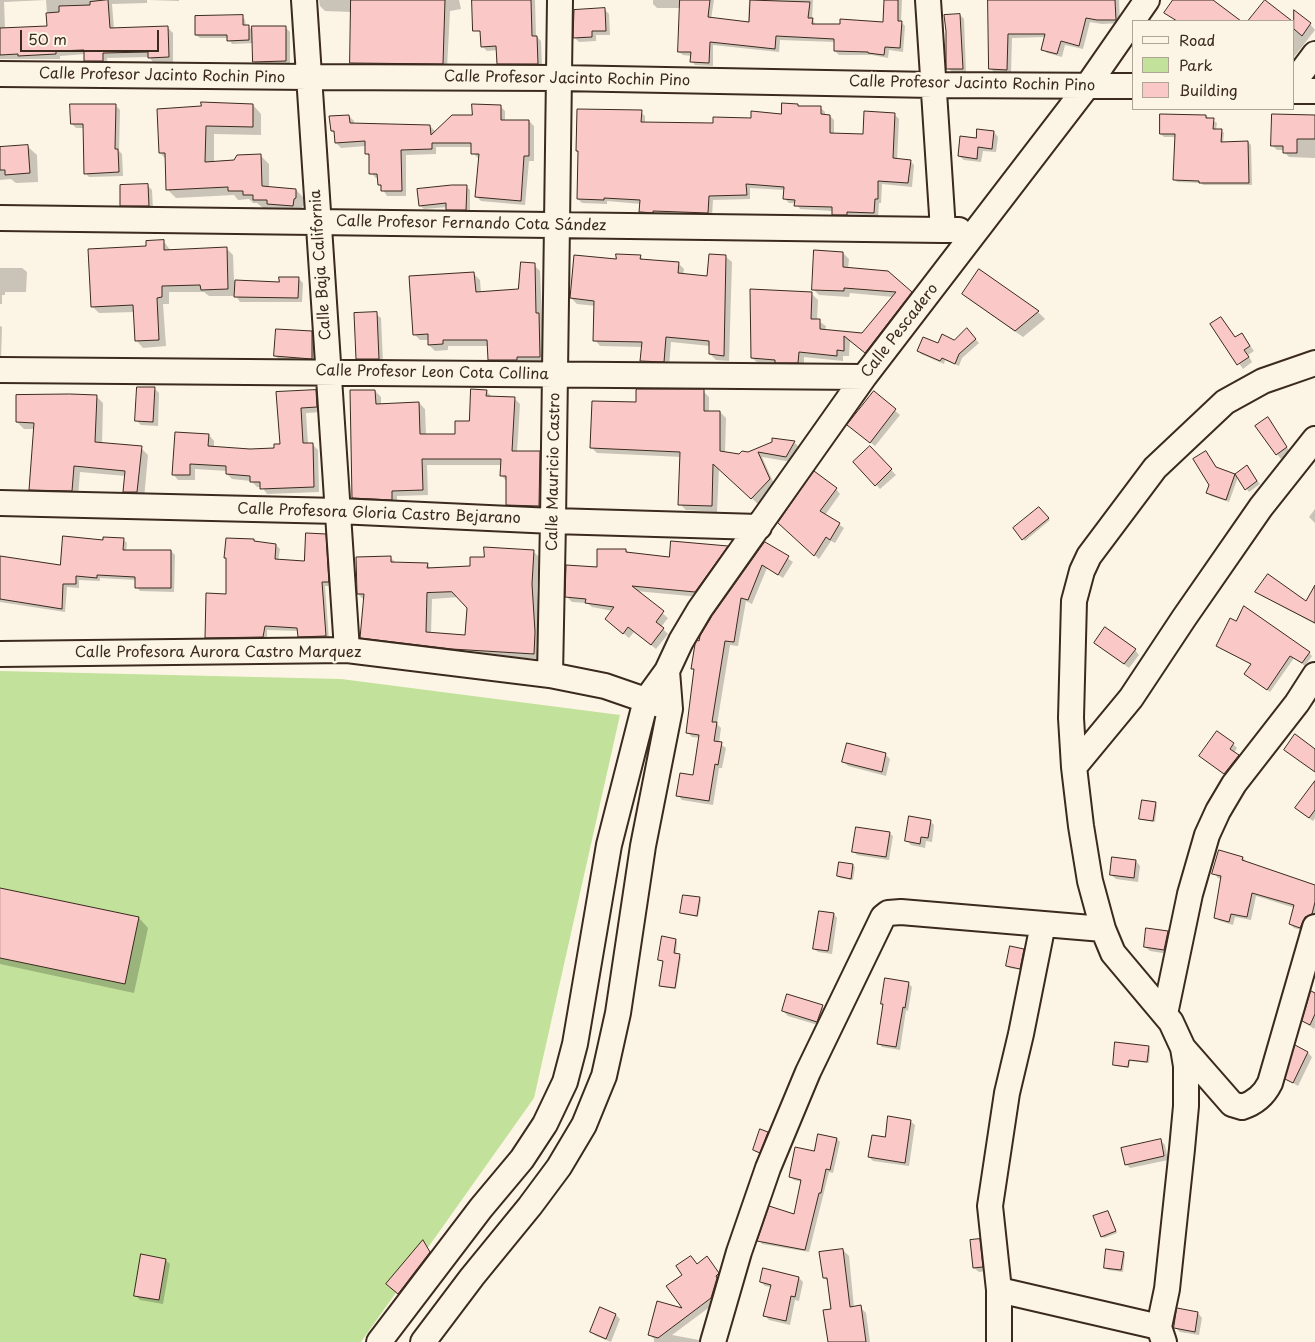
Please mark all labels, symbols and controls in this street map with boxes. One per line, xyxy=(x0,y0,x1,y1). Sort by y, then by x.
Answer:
scale bar xyxy=(22,20,161,52)
legend xyxy=(1132,20,1295,110)
text: 50 m xyxy=(28,27,67,50)
text: Road xyxy=(1179,28,1215,51)
text: Park xyxy=(1179,53,1213,76)
street label: Calle Profesor Jacinto Rochin Pino xyxy=(39,65,285,87)
street label: Calle Profesor Jacinto Rochin Pino xyxy=(444,68,690,90)
street label: Calle Profesor Jacinto Rochin Pino xyxy=(849,73,1095,95)
text: Building xyxy=(1179,78,1238,101)
street label: Calle Baja California xyxy=(307,189,335,341)
street label: Calle Profesor Fernando Cota Sández xyxy=(336,213,606,235)
street label: Calle Pescadero xyxy=(858,280,942,382)
street label: Calle Profesor Leon Cota Collina xyxy=(315,362,549,384)
street label: Calle Mauricio Castro xyxy=(544,393,564,551)
street label: Calle Profesora Gloria Castro Bejarano xyxy=(237,500,521,528)
street label: Calle Profesora Aurora Castro Marquez xyxy=(75,644,361,662)

